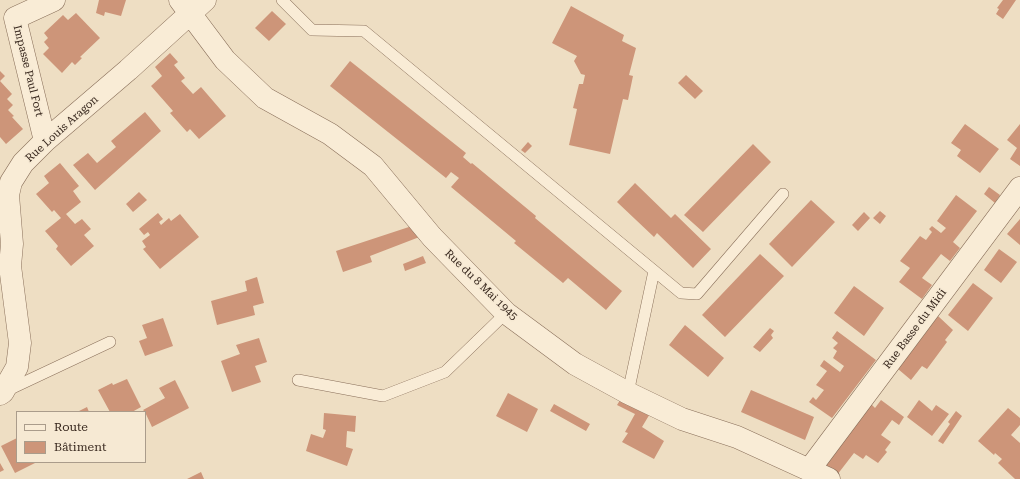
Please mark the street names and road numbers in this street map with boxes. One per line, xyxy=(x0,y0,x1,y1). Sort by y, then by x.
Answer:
street label: Impasse Paul Fort xyxy=(10,24,46,118)
street label: Rue Louis Aragon xyxy=(23,93,101,165)
street label: Rue du 8 Mai 1945 xyxy=(442,247,520,323)
street label: Rue Basse du Midi xyxy=(881,286,949,372)

